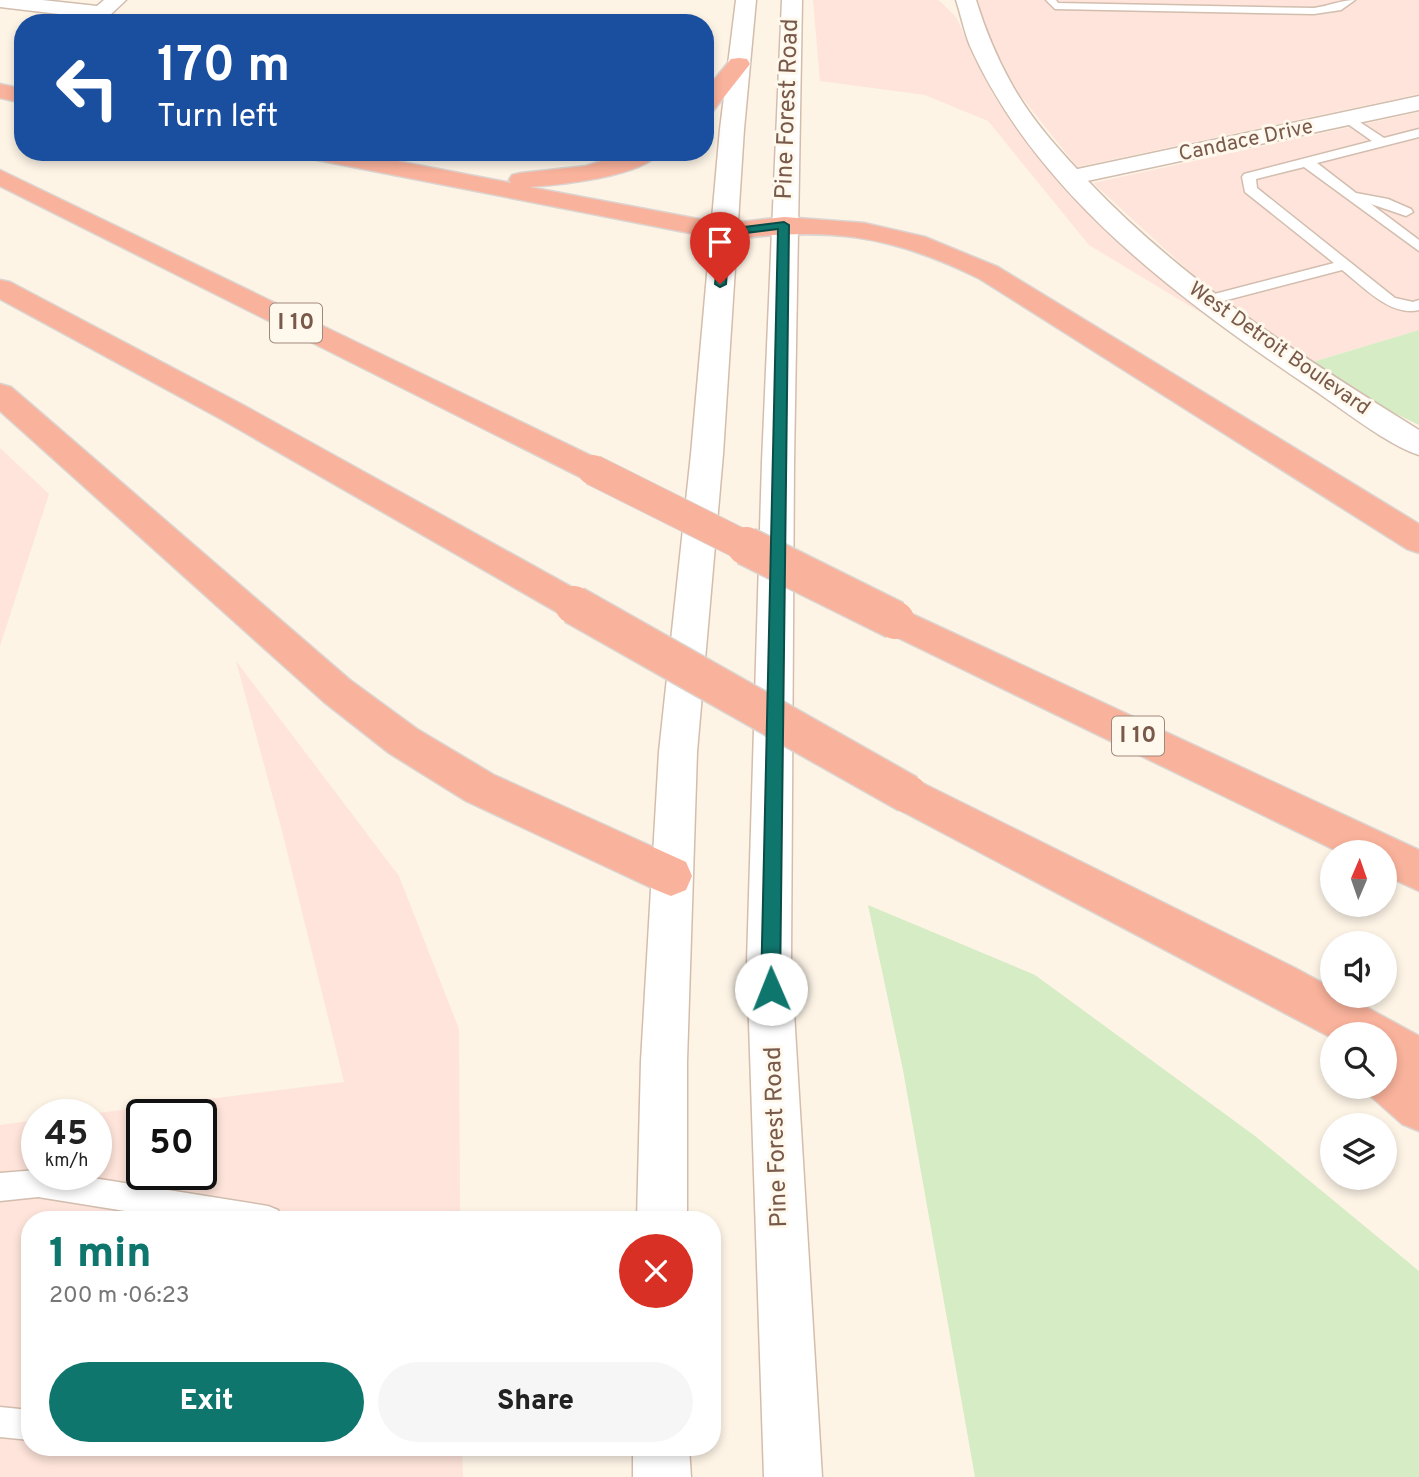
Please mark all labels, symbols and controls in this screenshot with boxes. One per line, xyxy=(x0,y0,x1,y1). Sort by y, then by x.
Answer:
street label: Pine Forest Road xyxy=(770,18,806,200)
text: 170 m xyxy=(157,37,290,99)
icon: left xyxy=(42,42,133,133)
text: Turn left xyxy=(157,98,278,138)
street label: Candace Drive xyxy=(1176,114,1316,168)
pin xyxy=(690,212,750,284)
icon: arrive xyxy=(701,223,739,261)
street label: West Detroit Boulevard xyxy=(1183,276,1375,422)
road number: I 10 xyxy=(270,304,322,342)
road number: I 10 xyxy=(1112,716,1164,756)
north arrow xyxy=(1320,840,1396,917)
map controls xyxy=(1320,840,1397,1190)
button: sound xyxy=(1320,931,1397,1008)
position arrow xyxy=(734,952,808,1026)
button: search xyxy=(1320,1022,1397,1099)
street label: Pine Forest Road xyxy=(759,1046,795,1228)
speed limit sign: 50 xyxy=(126,1099,217,1190)
text: 45 xyxy=(45,1113,88,1157)
button: layers xyxy=(1320,1113,1397,1190)
text: km/h xyxy=(45,1150,88,1173)
text: 1 min xyxy=(49,1229,152,1282)
button: close xyxy=(619,1234,693,1308)
text: 200 m · 06:23 xyxy=(49,1282,190,1311)
button: Exit xyxy=(49,1362,364,1442)
button: Share xyxy=(378,1362,693,1442)

